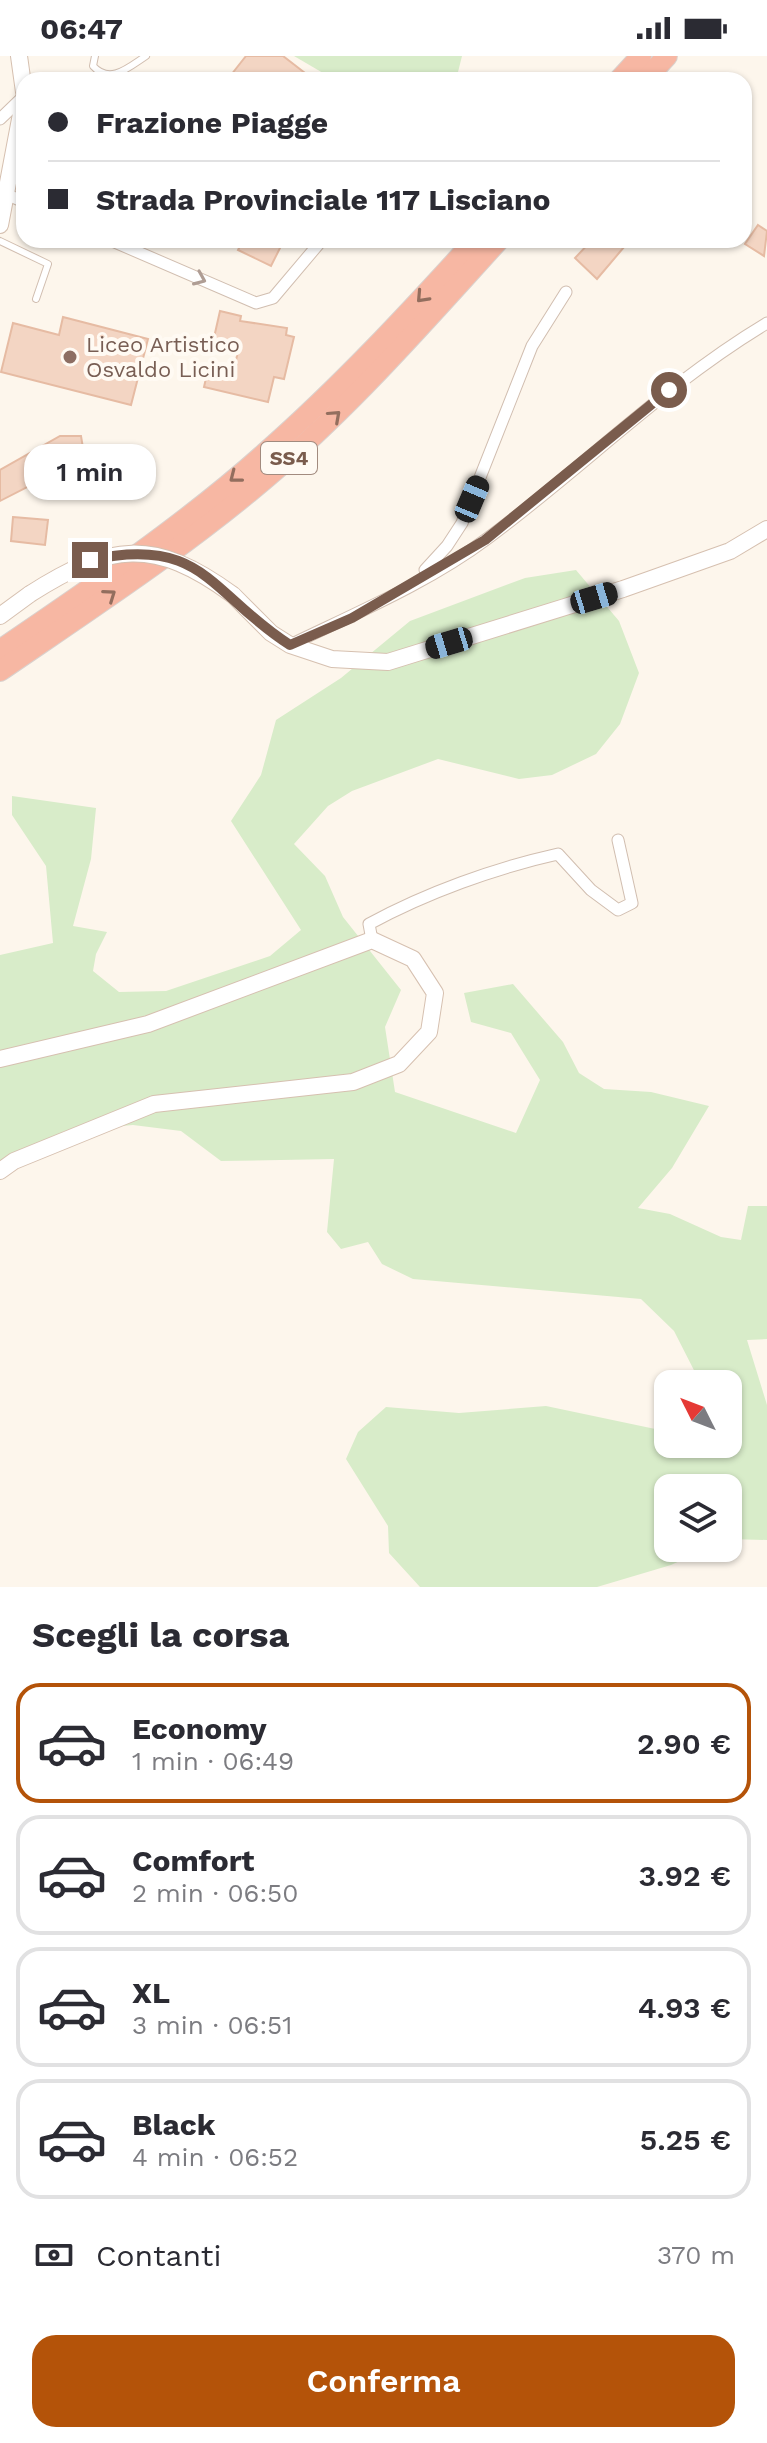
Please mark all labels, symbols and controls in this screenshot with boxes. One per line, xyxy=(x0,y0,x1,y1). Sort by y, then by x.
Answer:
text: 06:47 xyxy=(40,11,123,46)
text: Frazione Piagge xyxy=(96,105,328,140)
text: Strada Provinciale 117 Lisciano xyxy=(96,182,551,217)
one-way arrow xyxy=(192,269,206,285)
one-way arrow xyxy=(417,288,431,303)
place label: Liceo Artistico Osvaldo Licini xyxy=(86,332,240,382)
marker: Liceo Artistico Osvaldo Licini xyxy=(61,348,79,366)
route start xyxy=(651,372,687,408)
one-way arrow xyxy=(326,411,341,426)
road number: SS4 xyxy=(261,442,317,474)
callout: 1 min xyxy=(24,444,156,500)
text: 1 min xyxy=(57,457,123,487)
one-way arrow xyxy=(229,468,244,482)
car xyxy=(452,472,492,526)
route end xyxy=(72,542,108,578)
car xyxy=(568,580,620,616)
one-way arrow xyxy=(102,590,116,605)
car xyxy=(423,625,475,661)
north arrow xyxy=(654,1370,742,1458)
map controls xyxy=(654,1370,742,1562)
button: layers xyxy=(654,1474,742,1562)
text: Scegli la corsa xyxy=(32,1614,289,1656)
icon: car xyxy=(36,1707,108,1779)
text: Economy xyxy=(132,1711,267,1746)
text: 2.90 € xyxy=(637,1726,731,1761)
text: 1 min · 06:49 xyxy=(132,1746,294,1776)
icon: car xyxy=(36,1839,108,1911)
text: Comfort xyxy=(132,1843,254,1878)
text: 3.92 € xyxy=(638,1858,731,1893)
text: 2 min · 06:50 xyxy=(132,1878,298,1908)
icon: car xyxy=(36,1971,108,2043)
text: XL xyxy=(132,1975,170,2010)
text: 4.93 € xyxy=(638,1990,731,2025)
text: 3 min · 06:51 xyxy=(132,2010,292,2040)
icon: car xyxy=(36,2103,108,2175)
text: Black xyxy=(132,2107,216,2142)
text: 5.25 € xyxy=(640,2122,731,2157)
text: 4 min · 06:52 xyxy=(132,2142,298,2172)
icon: cash xyxy=(32,2233,76,2277)
text: Contanti xyxy=(96,2238,221,2273)
text: 370 m xyxy=(657,2240,735,2270)
button: Conferma xyxy=(32,2335,735,2427)

